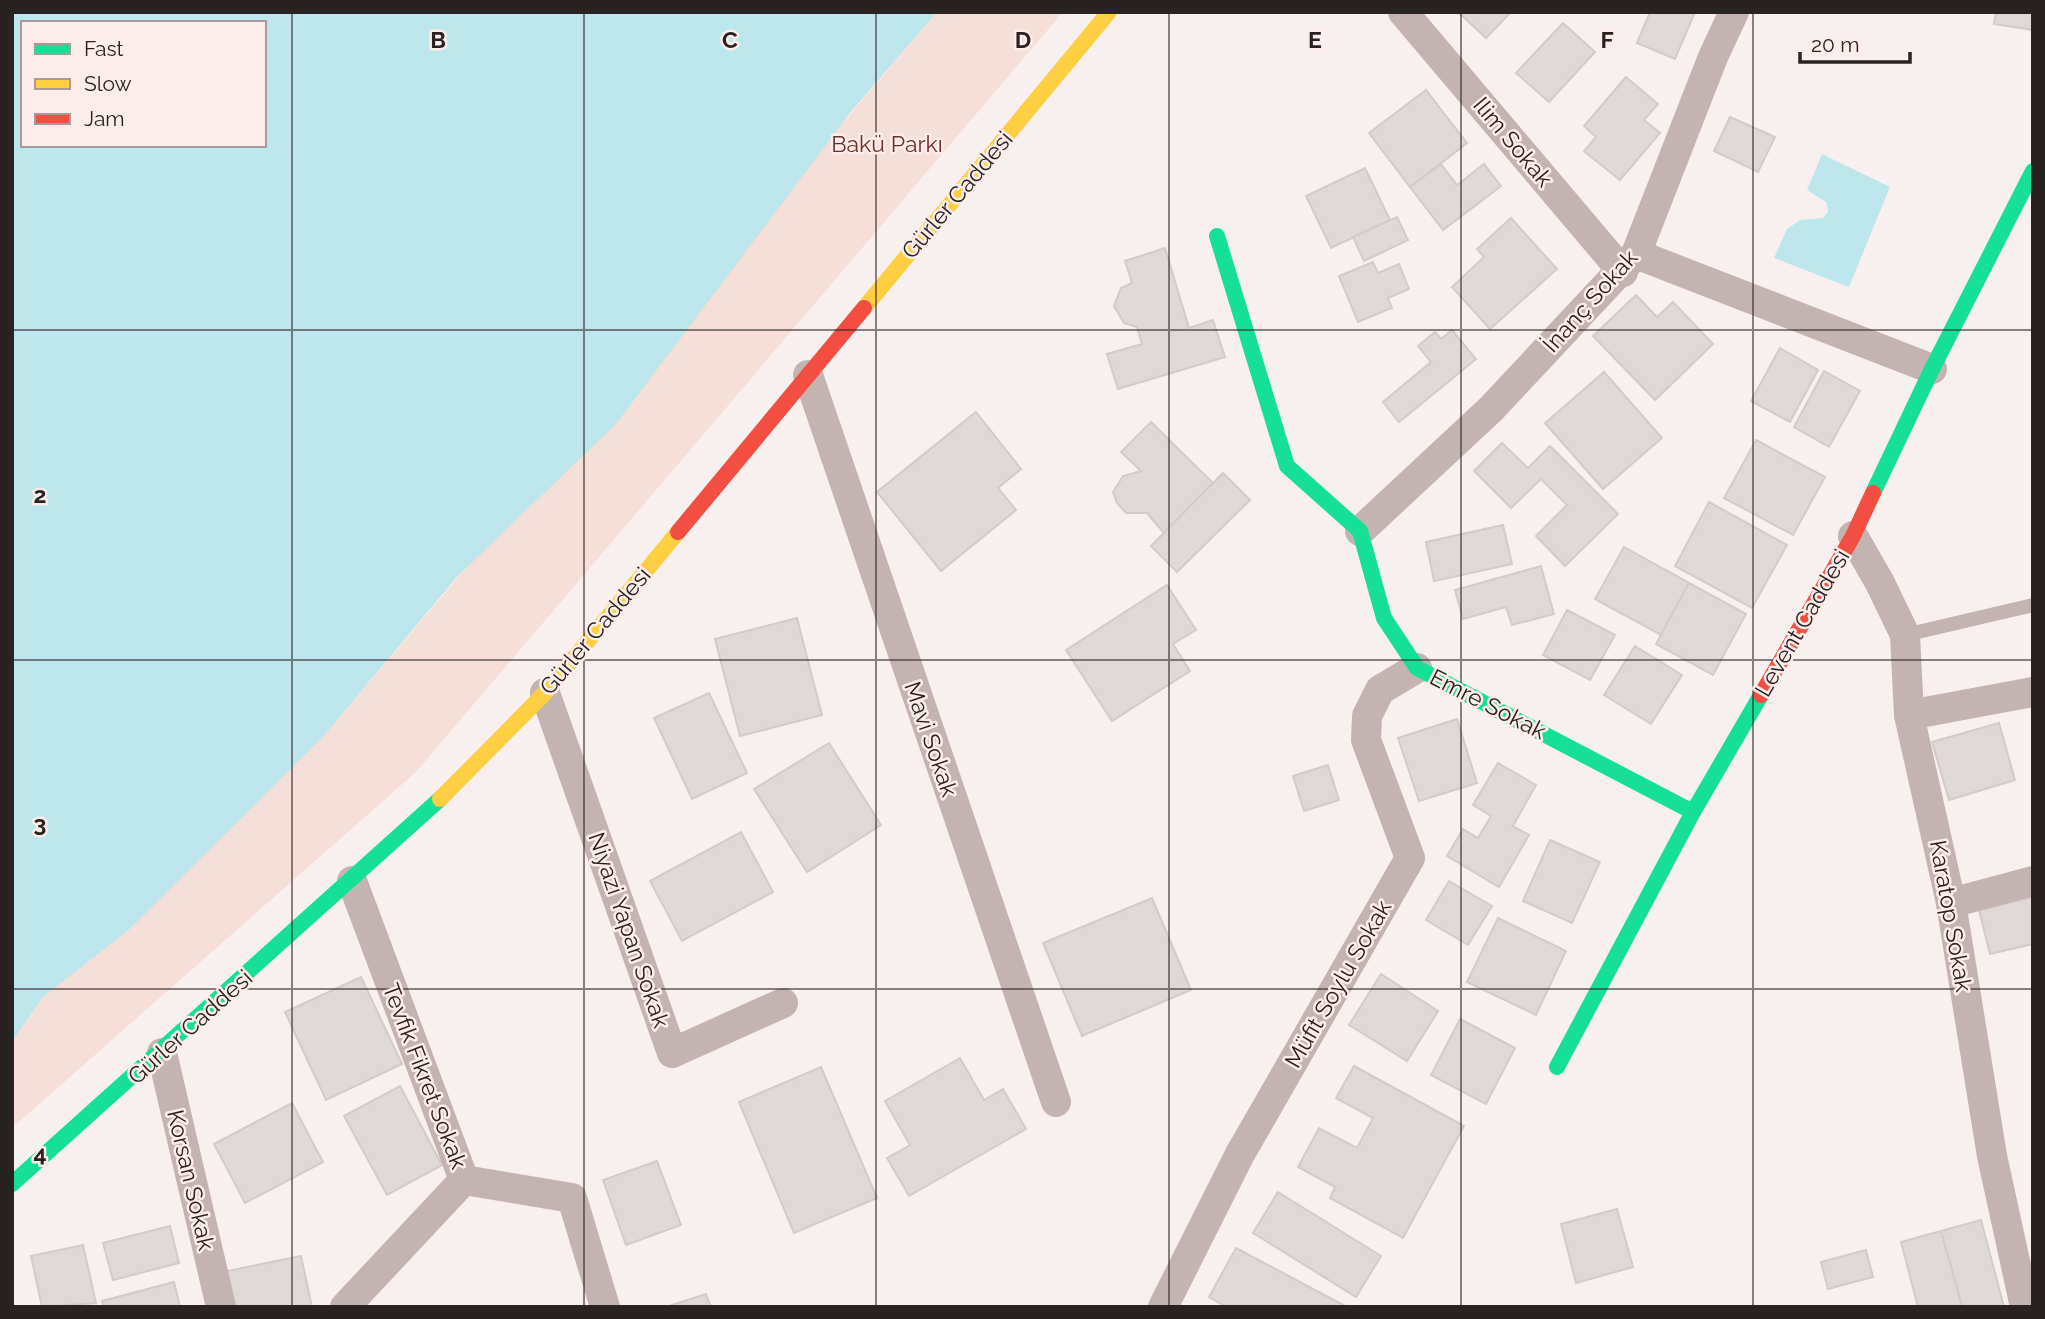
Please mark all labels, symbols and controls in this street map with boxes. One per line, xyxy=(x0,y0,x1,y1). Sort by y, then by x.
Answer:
legend xyxy=(21,21,266,147)
scale bar xyxy=(1800,21,1910,65)
text: B xyxy=(430,26,446,53)
text: C xyxy=(722,26,738,53)
text: D xyxy=(1015,26,1031,53)
text: E xyxy=(1308,26,1322,53)
text: F xyxy=(1600,26,1614,53)
text: 20 m xyxy=(1811,32,1859,57)
text: Fast xyxy=(84,36,124,61)
text: Slow xyxy=(84,71,132,96)
street label: Ilim Sokak xyxy=(1468,91,1559,192)
text: Jam xyxy=(84,106,125,131)
street label: Gürler Caddesi xyxy=(896,126,1018,264)
park label: Bakü Parkı xyxy=(831,130,943,157)
street label: İnanç Sokak xyxy=(1537,244,1643,357)
text: 2 xyxy=(34,481,46,508)
street label: Levent Caddesi xyxy=(1749,545,1855,701)
street label: Gürler Caddesi xyxy=(534,562,656,700)
street label: Emre Sokak xyxy=(1426,663,1551,744)
street label: Mavi Sokak xyxy=(899,678,964,800)
text: 3 xyxy=(34,810,46,837)
street label: Niyazi Yapan Sokak xyxy=(583,829,676,1031)
street label: Karatop Sokak xyxy=(1925,838,1978,994)
street label: Müfit Soylu Sokak xyxy=(1279,895,1397,1072)
street label: Gürler Caddesi xyxy=(122,964,257,1089)
street label: Tevfik Fikret Sokak xyxy=(378,979,473,1172)
street label: Korsan Sokak xyxy=(162,1107,221,1253)
text: 4 xyxy=(33,1140,47,1167)

